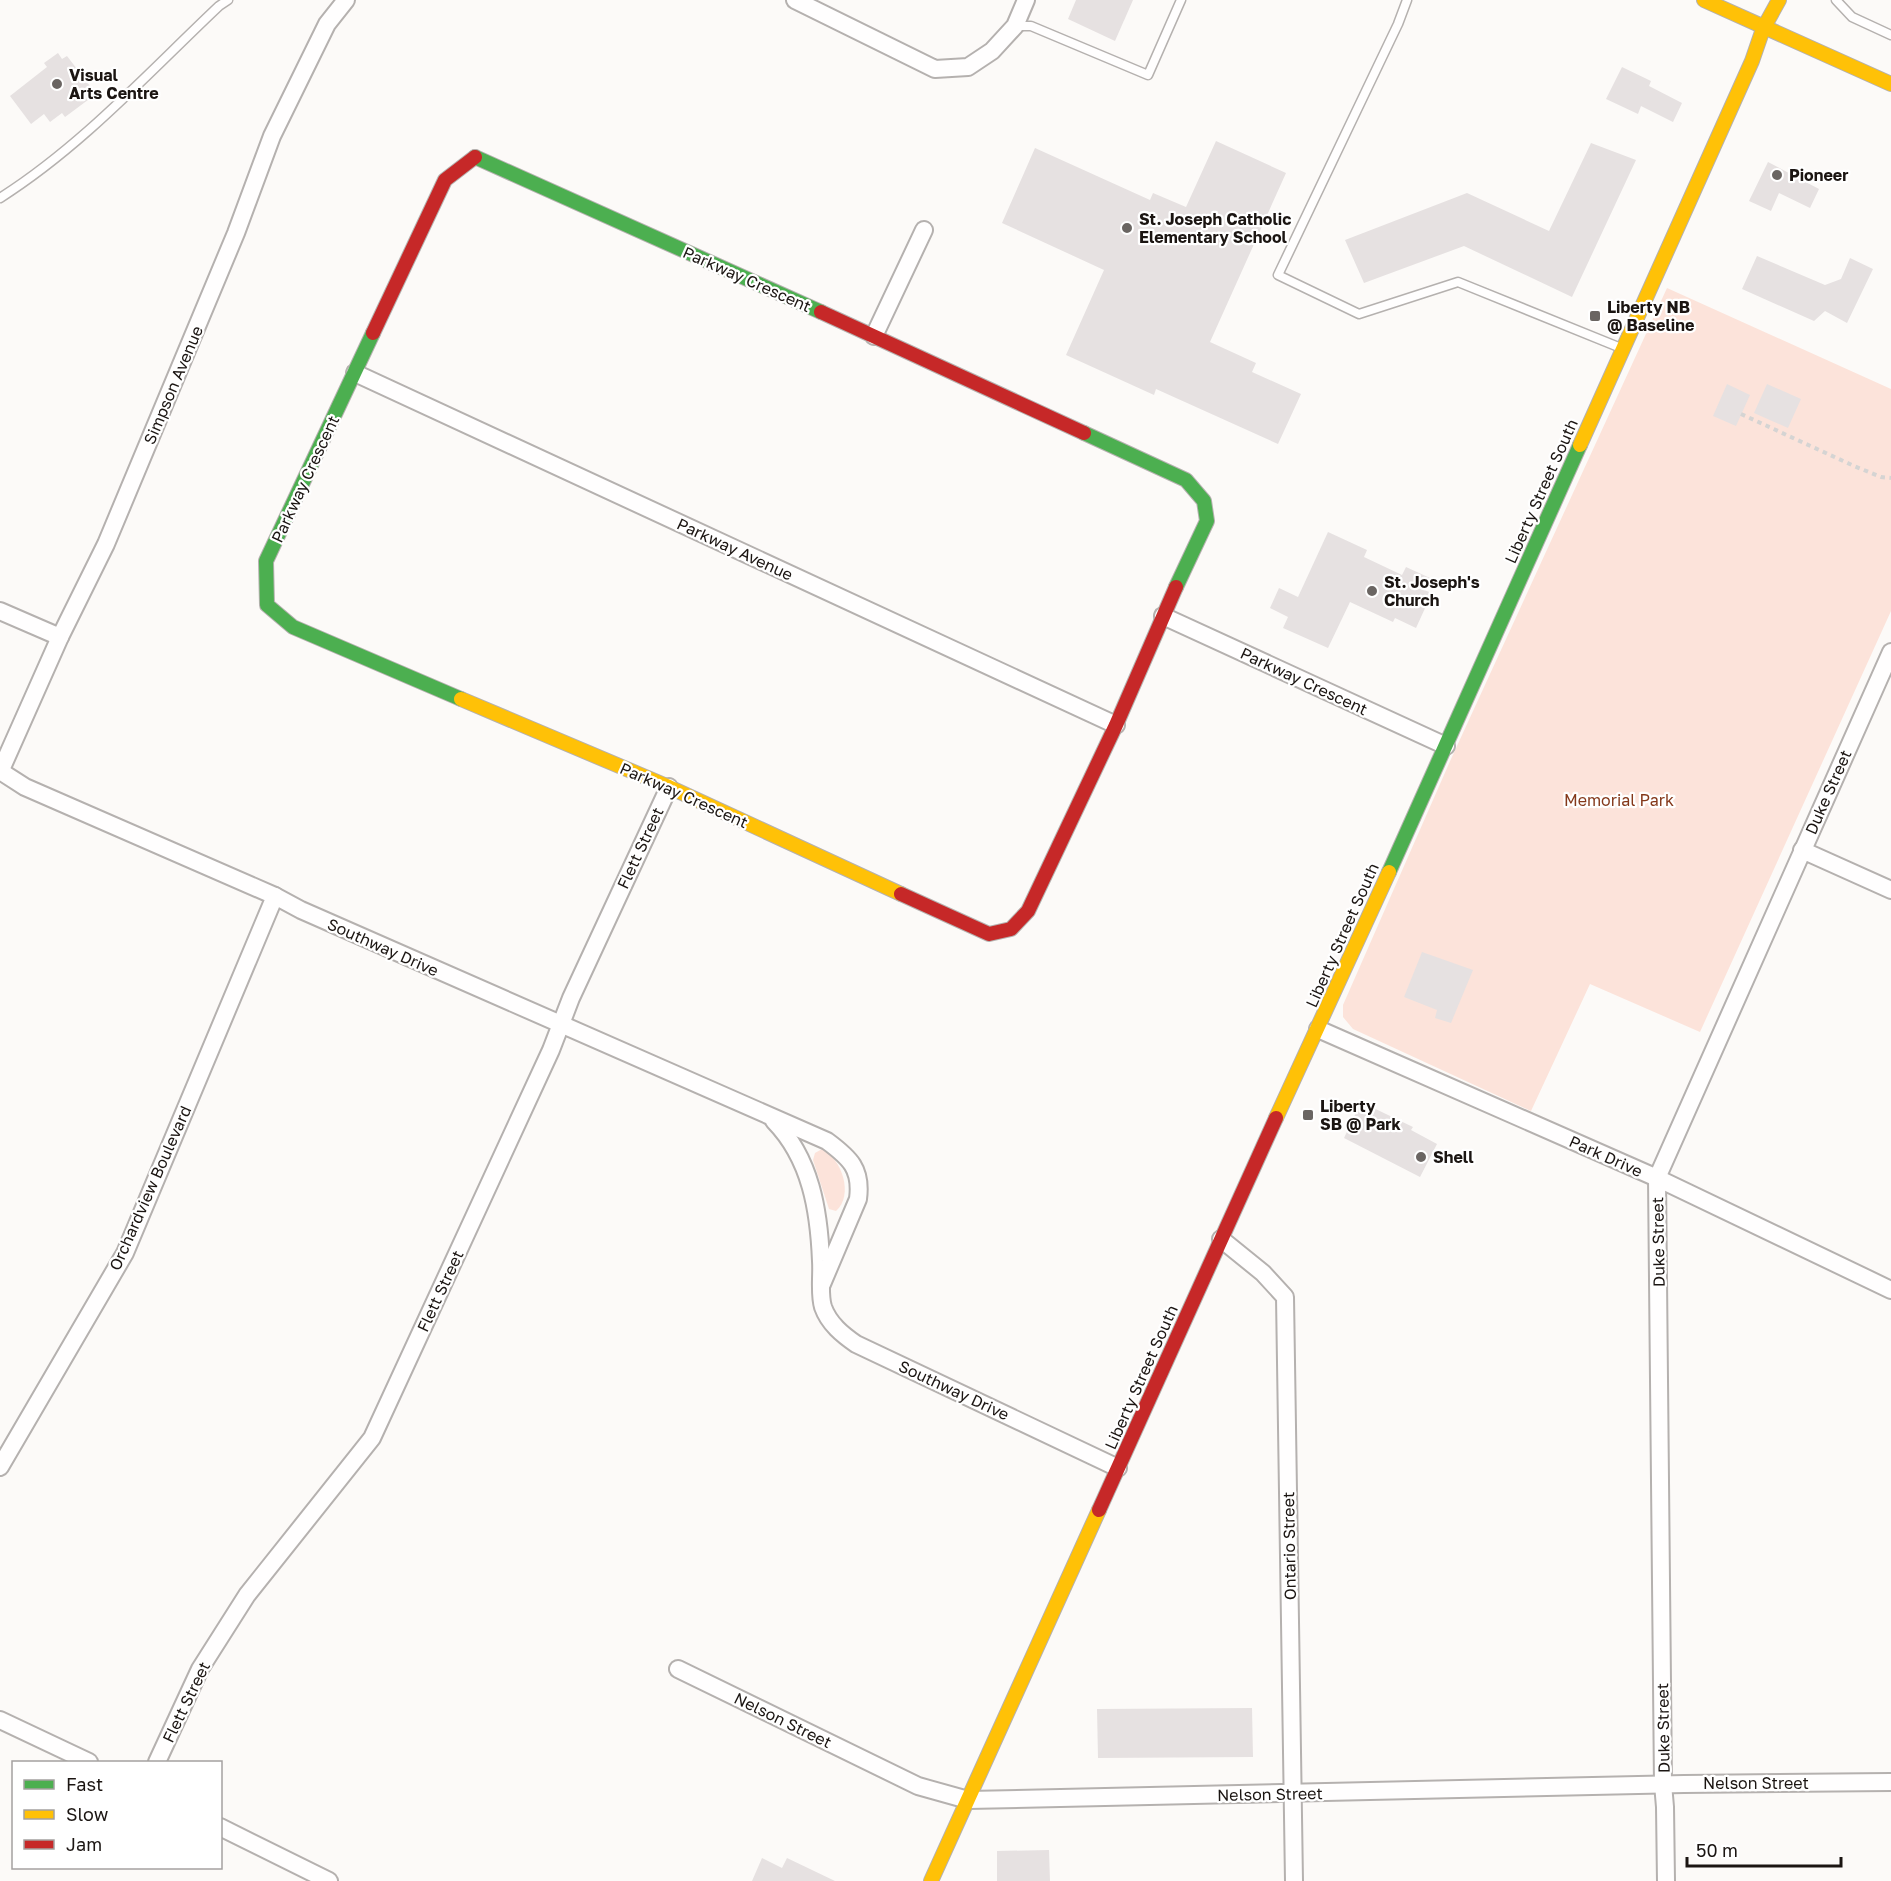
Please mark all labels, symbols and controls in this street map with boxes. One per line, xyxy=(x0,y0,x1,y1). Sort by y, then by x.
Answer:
place label: Visual Arts Centre xyxy=(69,65,159,103)
marker: Visual Arts Centre xyxy=(50,77,64,91)
place label: Pioneer xyxy=(1789,165,1849,185)
marker: Pioneer xyxy=(1770,168,1784,182)
place label: St. Joseph Catholic Elementary School xyxy=(1139,209,1291,247)
marker: St. Joseph Catholic Elementary School xyxy=(1120,221,1134,235)
street label: Parkway Crescent xyxy=(680,242,814,316)
place label: Liberty NB @ Baseline xyxy=(1607,297,1694,335)
marker: Liberty NB @ Baseline xyxy=(1588,309,1602,323)
street label: Simpson Avenue xyxy=(139,323,207,447)
street label: Parkway Crescent xyxy=(267,412,343,546)
street label: Liberty Street South xyxy=(1500,416,1582,566)
street label: Parkway Avenue xyxy=(674,513,796,585)
place label: St. Joseph's Church xyxy=(1384,572,1480,610)
marker: St. Joseph's Church xyxy=(1365,584,1379,598)
street label: Parkway Crescent xyxy=(1237,643,1371,719)
street label: Duke Street xyxy=(1801,747,1855,837)
street label: Parkway Crescent xyxy=(617,758,751,832)
park label: Memorial Park xyxy=(1564,790,1674,810)
street label: Flett Street xyxy=(612,804,668,892)
street label: Liberty Street South xyxy=(1301,860,1383,1010)
street label: Southway Drive xyxy=(324,914,442,980)
place label: Liberty SB @ Park xyxy=(1320,1096,1402,1134)
street label: Orchardview Boulevard xyxy=(105,1103,195,1273)
marker: Liberty SB @ Park xyxy=(1301,1108,1315,1122)
street label: Park Drive xyxy=(1566,1131,1646,1181)
place label: Shell xyxy=(1433,1147,1474,1167)
marker: Shell xyxy=(1414,1150,1428,1164)
street label: Duke Street xyxy=(1647,1197,1669,1287)
street label: Flett Street xyxy=(412,1247,468,1335)
street label: Liberty Street South xyxy=(1100,1302,1182,1452)
street label: Southway Drive xyxy=(896,1356,1012,1424)
street label: Ontario Street xyxy=(1278,1492,1300,1600)
street label: Flett Street xyxy=(158,1658,214,1746)
street label: Duke Street xyxy=(1652,1683,1674,1773)
street label: Nelson Street xyxy=(731,1688,835,1752)
legend xyxy=(12,1761,222,1869)
text: Fast xyxy=(66,1773,103,1795)
street label: Nelson Street xyxy=(1703,1773,1809,1793)
street label: Nelson Street xyxy=(1217,1783,1323,1805)
text: Slow xyxy=(66,1803,109,1825)
scale bar xyxy=(1687,1830,1842,1868)
text: Jam xyxy=(66,1833,102,1855)
text: 50 m xyxy=(1696,1839,1738,1861)

